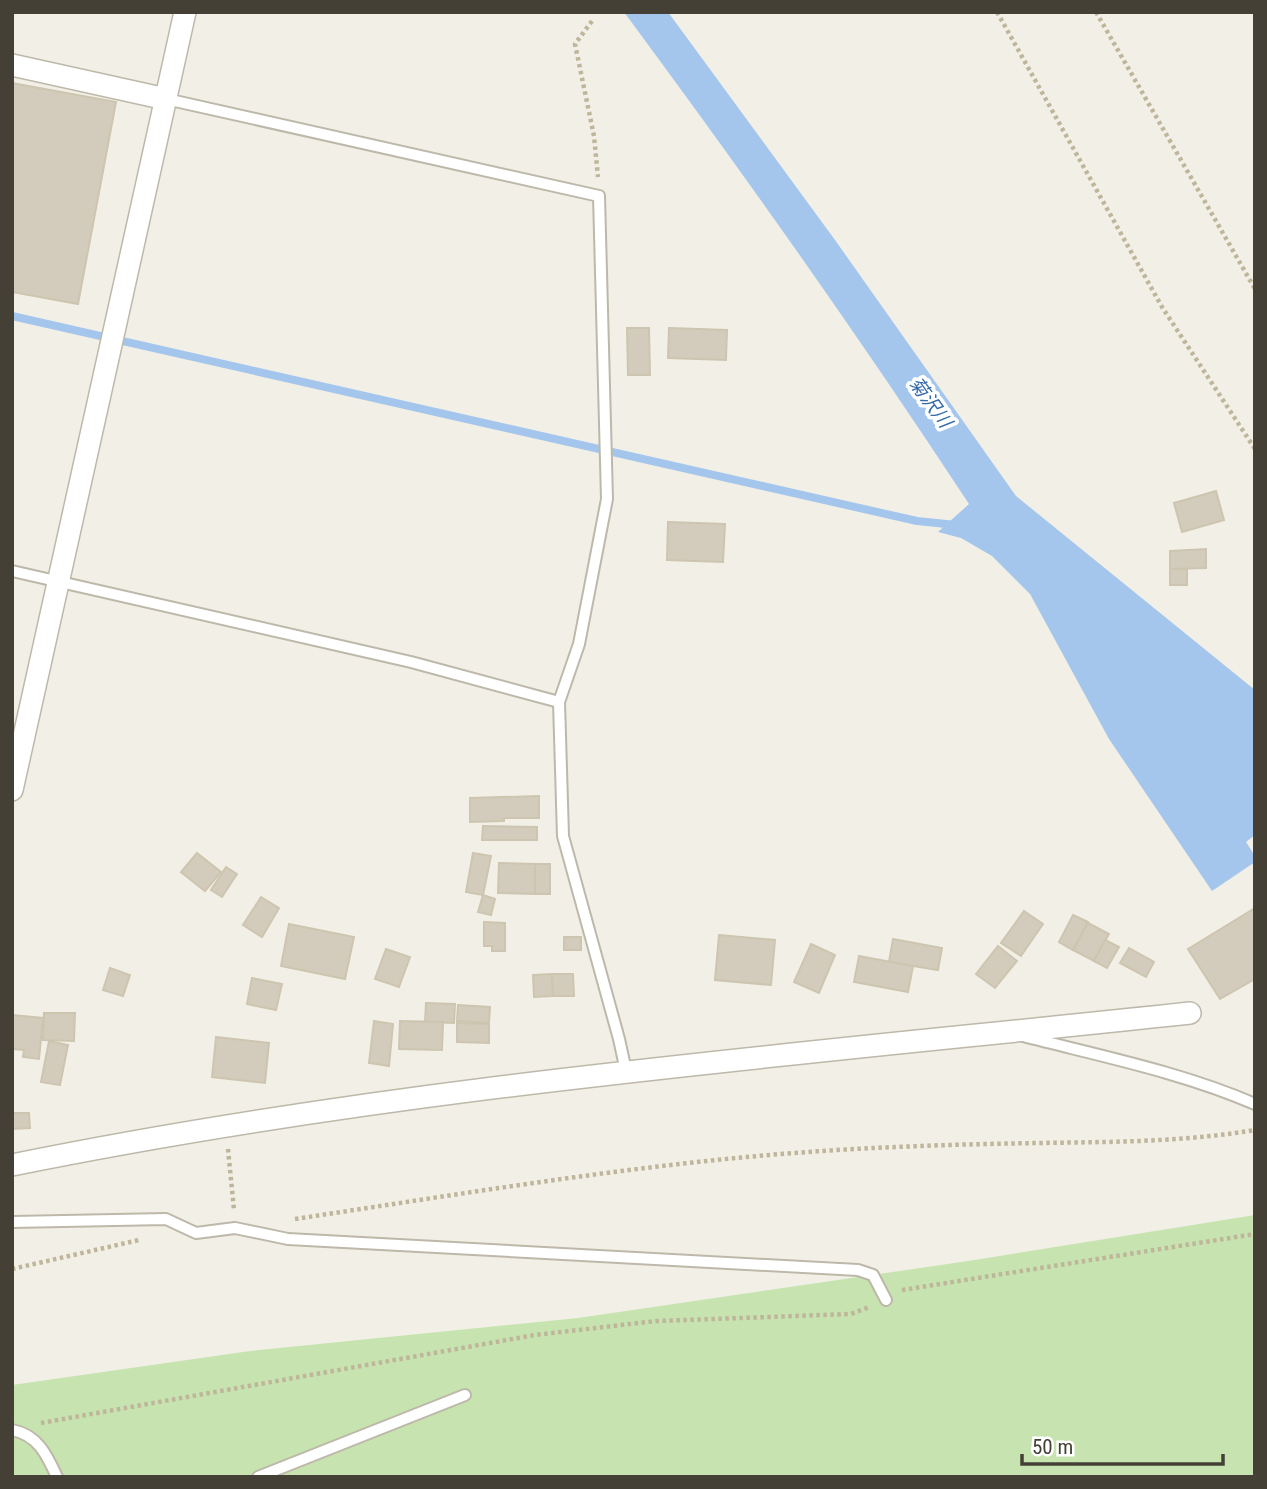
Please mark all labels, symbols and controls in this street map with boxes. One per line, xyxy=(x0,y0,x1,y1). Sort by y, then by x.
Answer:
water label: 菊沢川 xyxy=(905,372,958,434)
scale bar xyxy=(1022,1422,1223,1466)
text: 50 m xyxy=(1032,1435,1073,1459)

